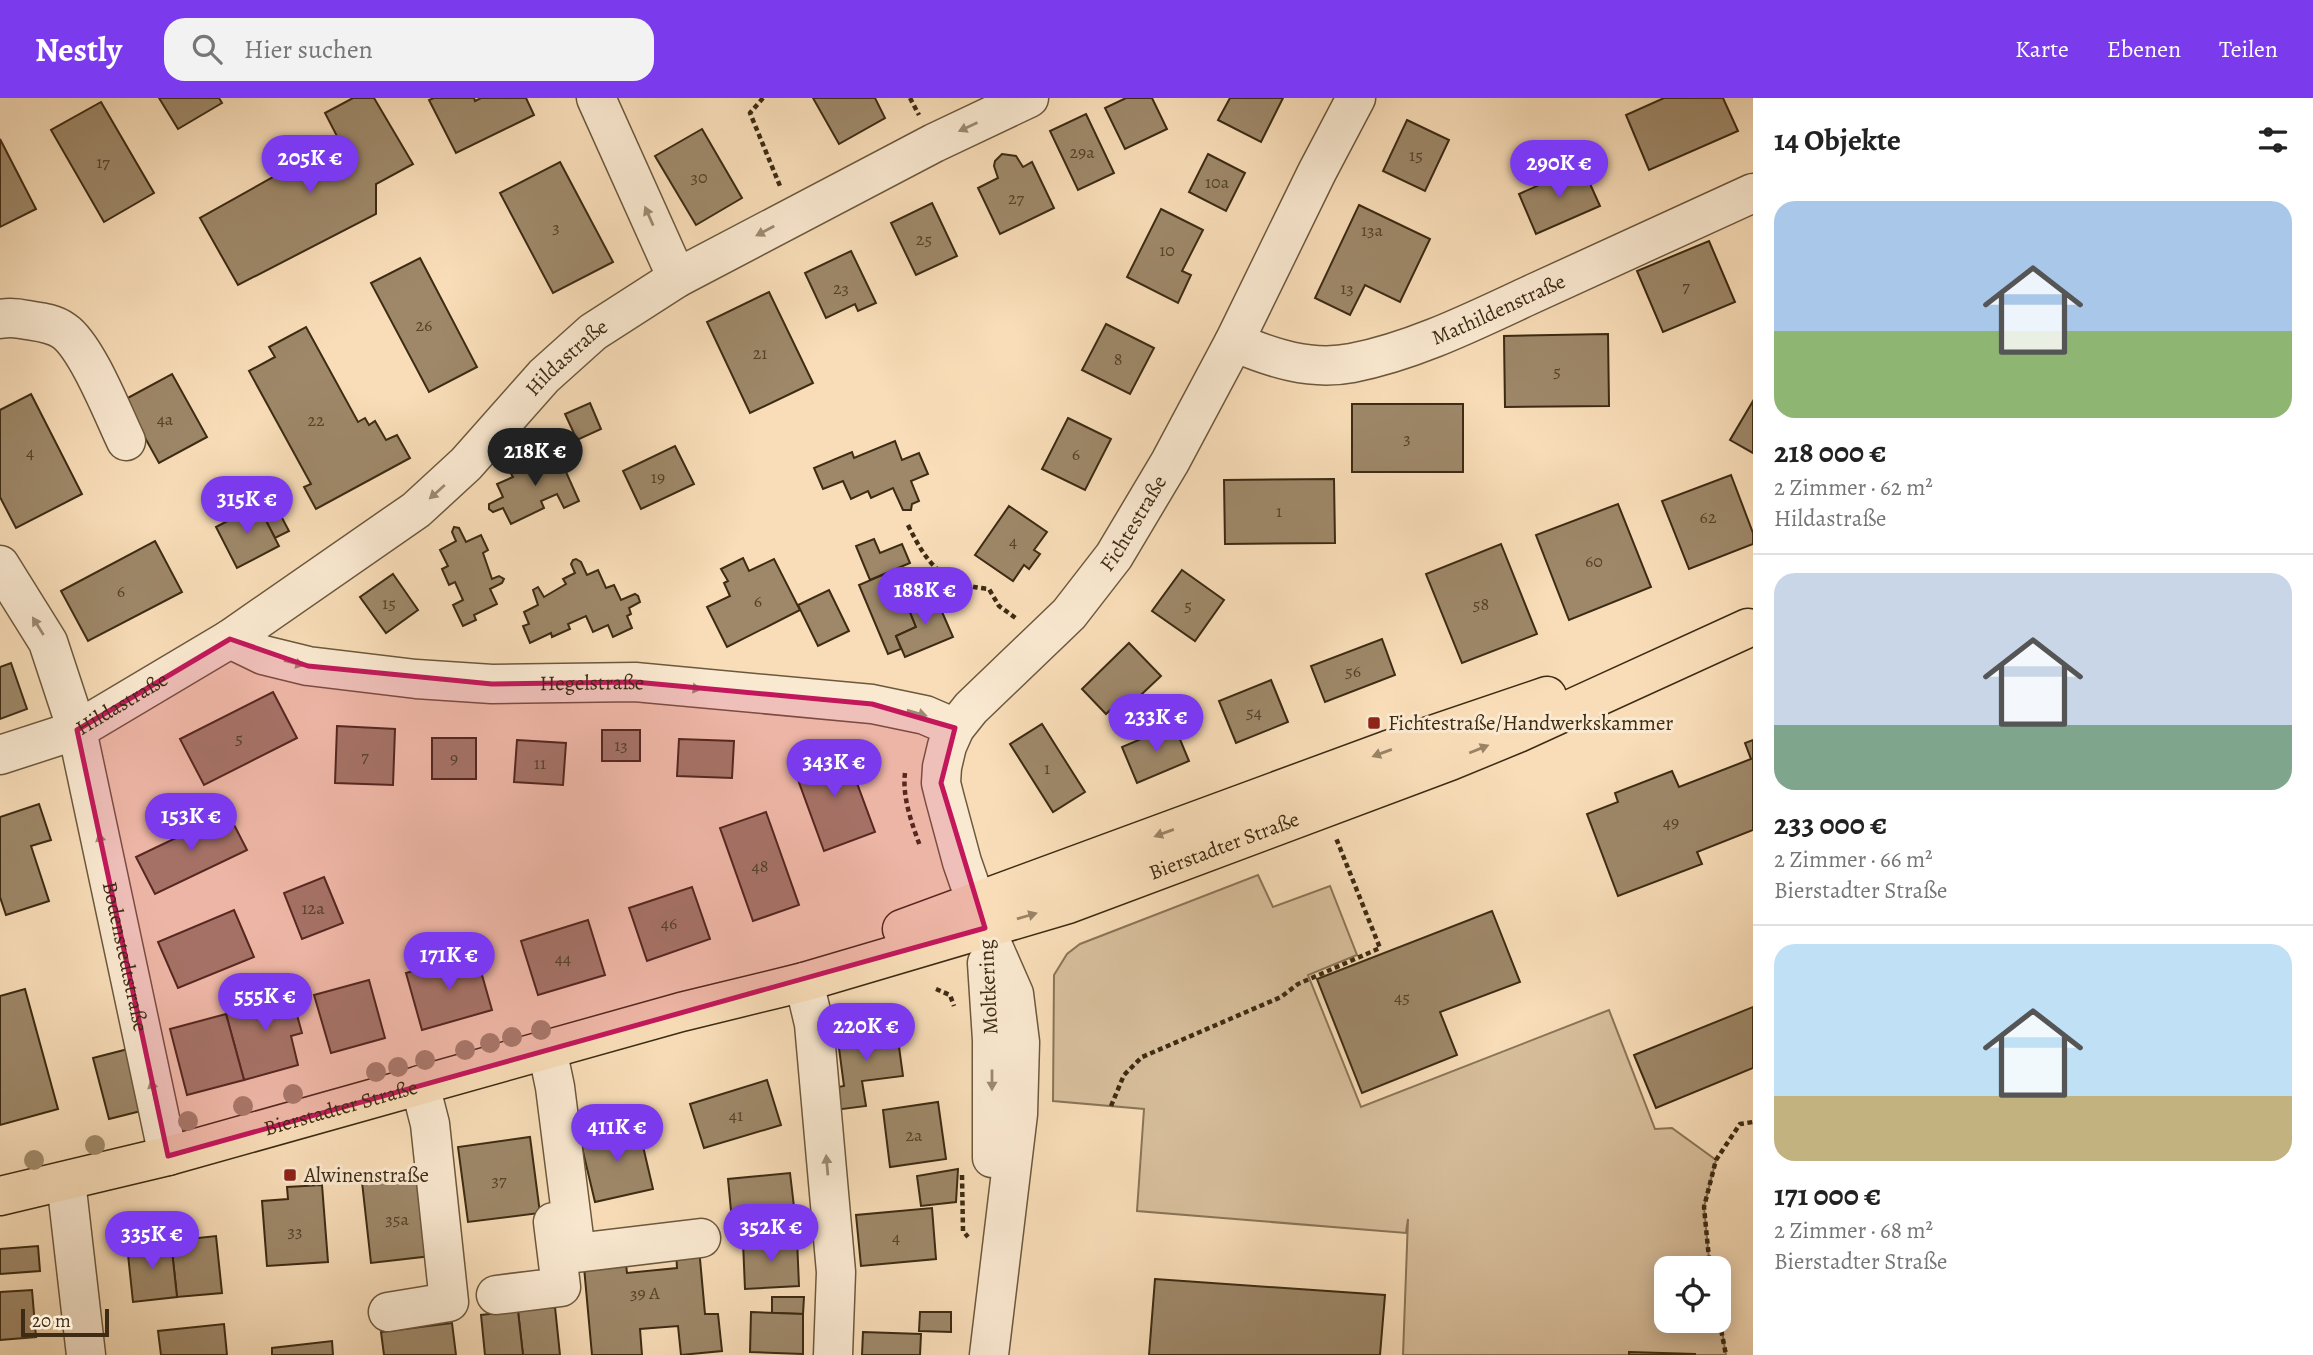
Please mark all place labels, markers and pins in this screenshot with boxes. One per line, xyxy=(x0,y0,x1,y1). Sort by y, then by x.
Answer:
pin: 205K € xyxy=(253,136,367,195)
pin: 290K € xyxy=(1502,140,1616,200)
pin: 218K € xyxy=(478,428,592,488)
pin: 315K € xyxy=(190,476,304,536)
pin: 188K € xyxy=(868,568,982,627)
pin: 233K € xyxy=(1099,694,1213,754)
place label: Fichtestraße/Handwerkskammer xyxy=(1388,709,1673,737)
marker: Fichtestraße/Handwerkskammer xyxy=(1366,715,1382,731)
pin: 343K € xyxy=(777,740,891,799)
pin: 153K € xyxy=(134,794,248,853)
pin: 171K € xyxy=(392,932,506,992)
pin: 555K € xyxy=(208,974,322,1033)
pin: 220K € xyxy=(809,1004,923,1063)
pin: 411K € xyxy=(560,1104,674,1164)
place label: Alwinenstraße xyxy=(303,1161,429,1189)
marker: Alwinenstraße xyxy=(282,1167,298,1183)
pin: 352K € xyxy=(714,1204,828,1264)
pin: 335K € xyxy=(95,1212,209,1271)

